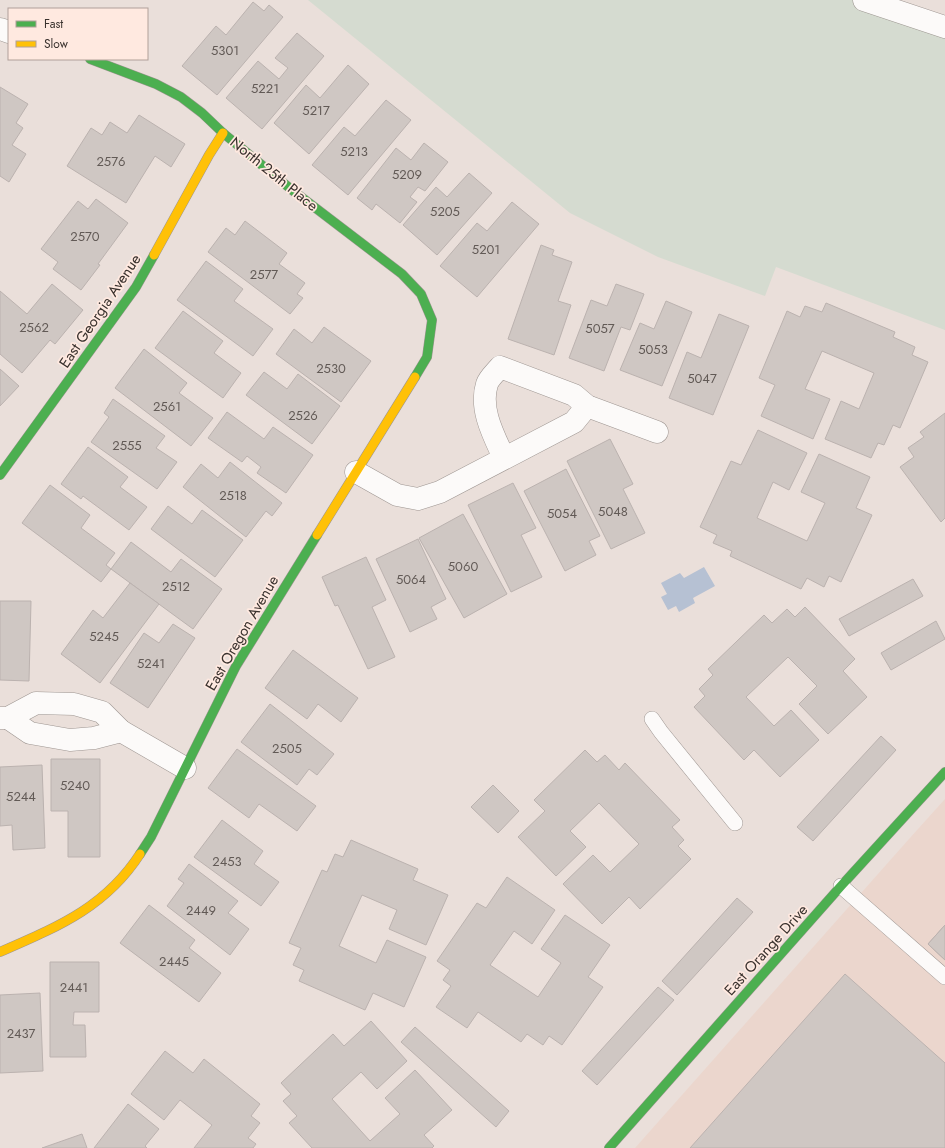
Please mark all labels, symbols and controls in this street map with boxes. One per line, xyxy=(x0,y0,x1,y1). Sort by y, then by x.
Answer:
legend xyxy=(8,8,148,60)
text: Fast xyxy=(44,15,63,33)
text: Slow xyxy=(44,35,69,53)
house number: 5301 xyxy=(211,41,239,60)
house number: 5221 xyxy=(251,79,279,98)
house number: 5217 xyxy=(302,101,330,120)
street label: North 25th Place xyxy=(225,132,323,217)
house number: 5213 xyxy=(340,142,368,161)
house number: 2576 xyxy=(96,152,126,171)
house number: 5209 xyxy=(392,165,422,184)
house number: 5205 xyxy=(430,202,460,221)
house number: 2570 xyxy=(70,227,100,246)
house number: 5201 xyxy=(472,240,500,259)
street label: East Georgia Avenue xyxy=(54,250,146,372)
house number: 2577 xyxy=(250,265,278,284)
house number: 2562 xyxy=(19,318,49,337)
house number: 5057 xyxy=(585,319,615,338)
house number: 5053 xyxy=(638,340,668,359)
house number: 2530 xyxy=(316,359,346,378)
house number: 5047 xyxy=(687,369,717,388)
house number: 2561 xyxy=(153,397,181,416)
house number: 2526 xyxy=(288,406,318,425)
house number: 2555 xyxy=(112,436,142,455)
house number: 2518 xyxy=(219,486,247,505)
house number: 5048 xyxy=(598,502,628,521)
house number: 5054 xyxy=(547,504,577,523)
house number: 5060 xyxy=(448,557,478,576)
house number: 5064 xyxy=(396,570,427,589)
street label: East Oregon Avenue xyxy=(200,571,284,695)
house number: 2512 xyxy=(162,577,190,596)
house number: 5245 xyxy=(89,627,119,646)
house number: 5241 xyxy=(137,654,165,673)
house number: 2505 xyxy=(272,739,302,758)
house number: 5240 xyxy=(60,776,90,795)
house number: 5244 xyxy=(6,787,36,806)
house number: 2453 xyxy=(212,852,242,871)
street label: East Orange Drive xyxy=(719,899,813,1000)
house number: 2449 xyxy=(186,901,216,920)
house number: 2445 xyxy=(159,952,189,971)
house number: 2441 xyxy=(60,978,88,997)
house number: 2437 xyxy=(7,1024,36,1043)

